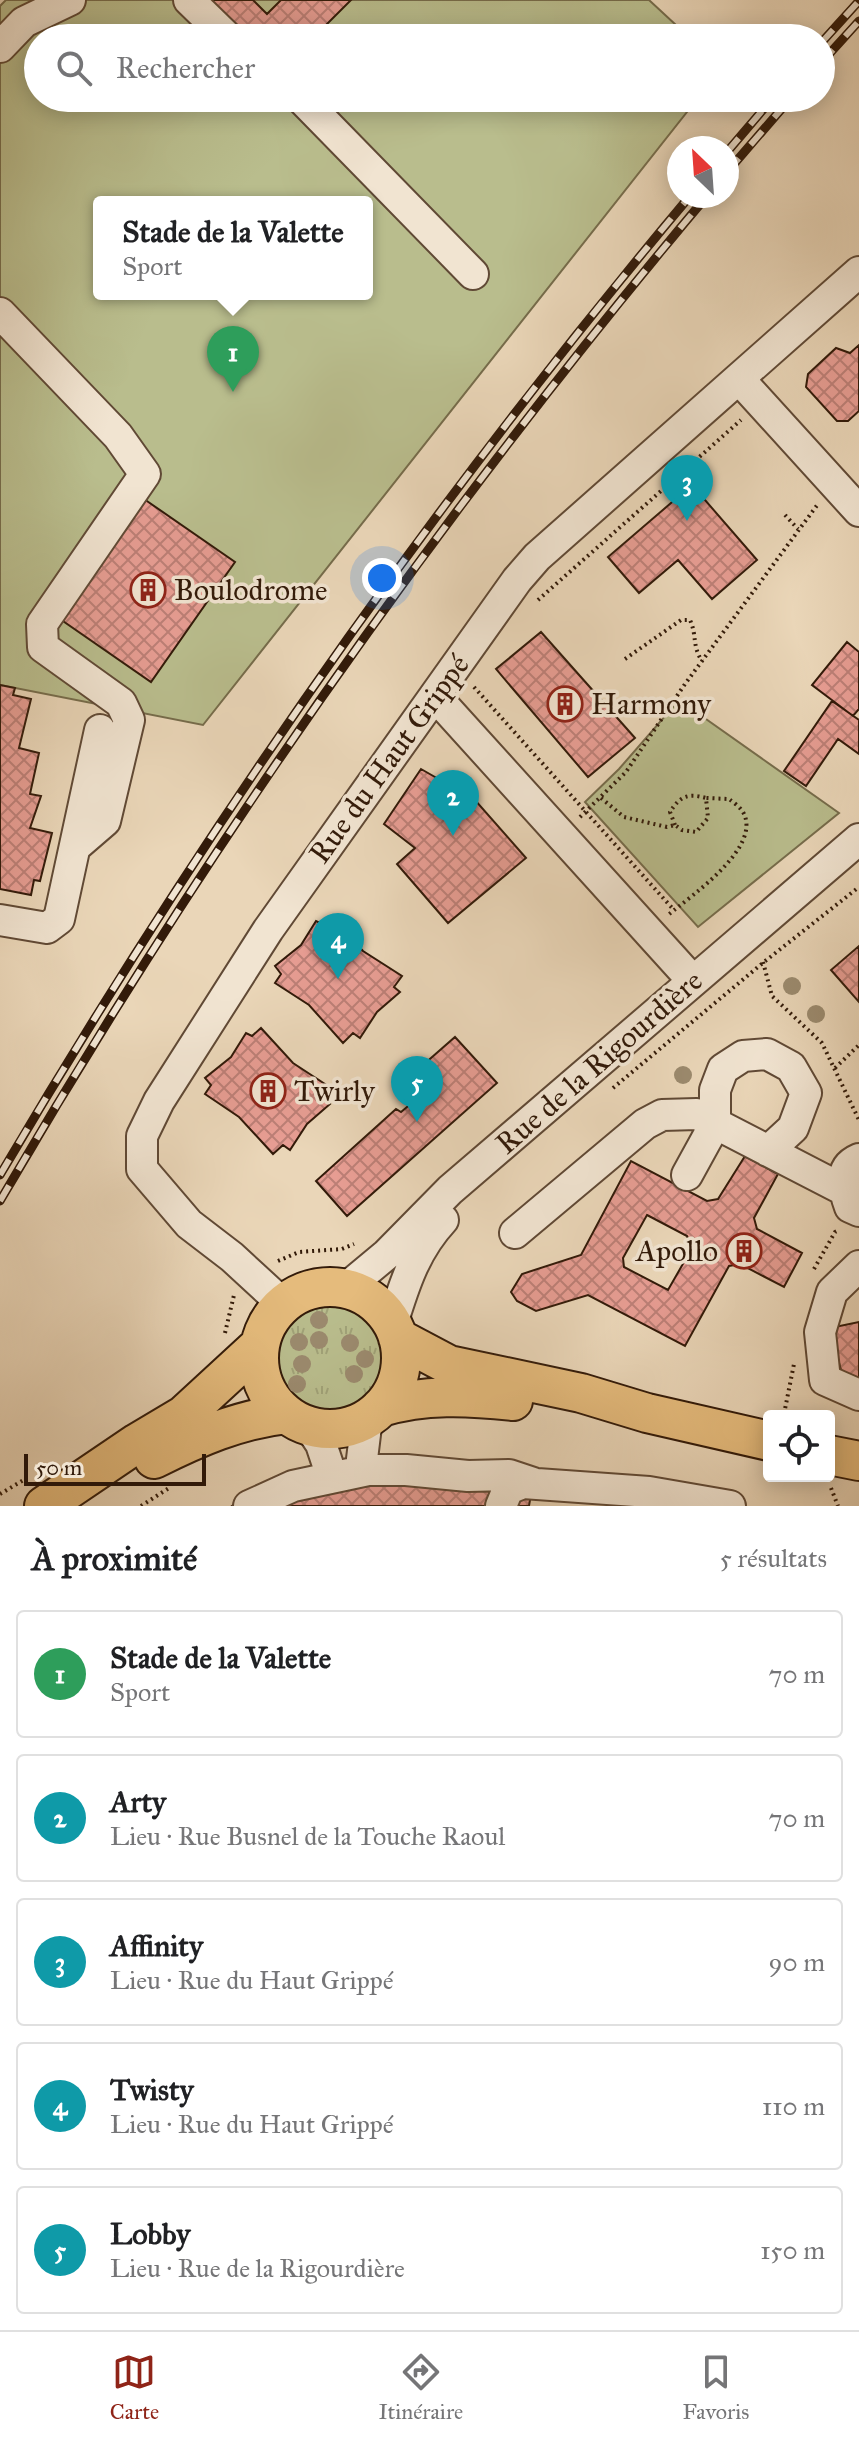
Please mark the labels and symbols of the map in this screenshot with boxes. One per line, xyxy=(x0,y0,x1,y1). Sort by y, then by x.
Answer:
north arrow xyxy=(667,136,739,208)
pin: 1 xyxy=(207,326,259,392)
pin: 3 xyxy=(661,455,713,521)
your location xyxy=(362,558,402,598)
building icon: Boulodrome xyxy=(129,571,167,609)
place label: Boulodrome xyxy=(174,572,328,608)
street label: Rue du Haut Grippé xyxy=(301,647,477,870)
building icon: Harmony xyxy=(546,685,584,723)
place label: Harmony xyxy=(591,686,712,722)
pin: 2 xyxy=(427,770,479,836)
pin: 4 xyxy=(312,913,364,979)
street label: Rue de la Rigourdière xyxy=(488,962,710,1162)
pin: 5 xyxy=(391,1056,443,1122)
building icon: Twirly xyxy=(249,1072,287,1110)
place label: Twirly xyxy=(294,1073,376,1109)
building icon: Apollo xyxy=(725,1232,763,1270)
place label: Apollo xyxy=(634,1233,718,1269)
scale bar xyxy=(24,1450,206,1486)

